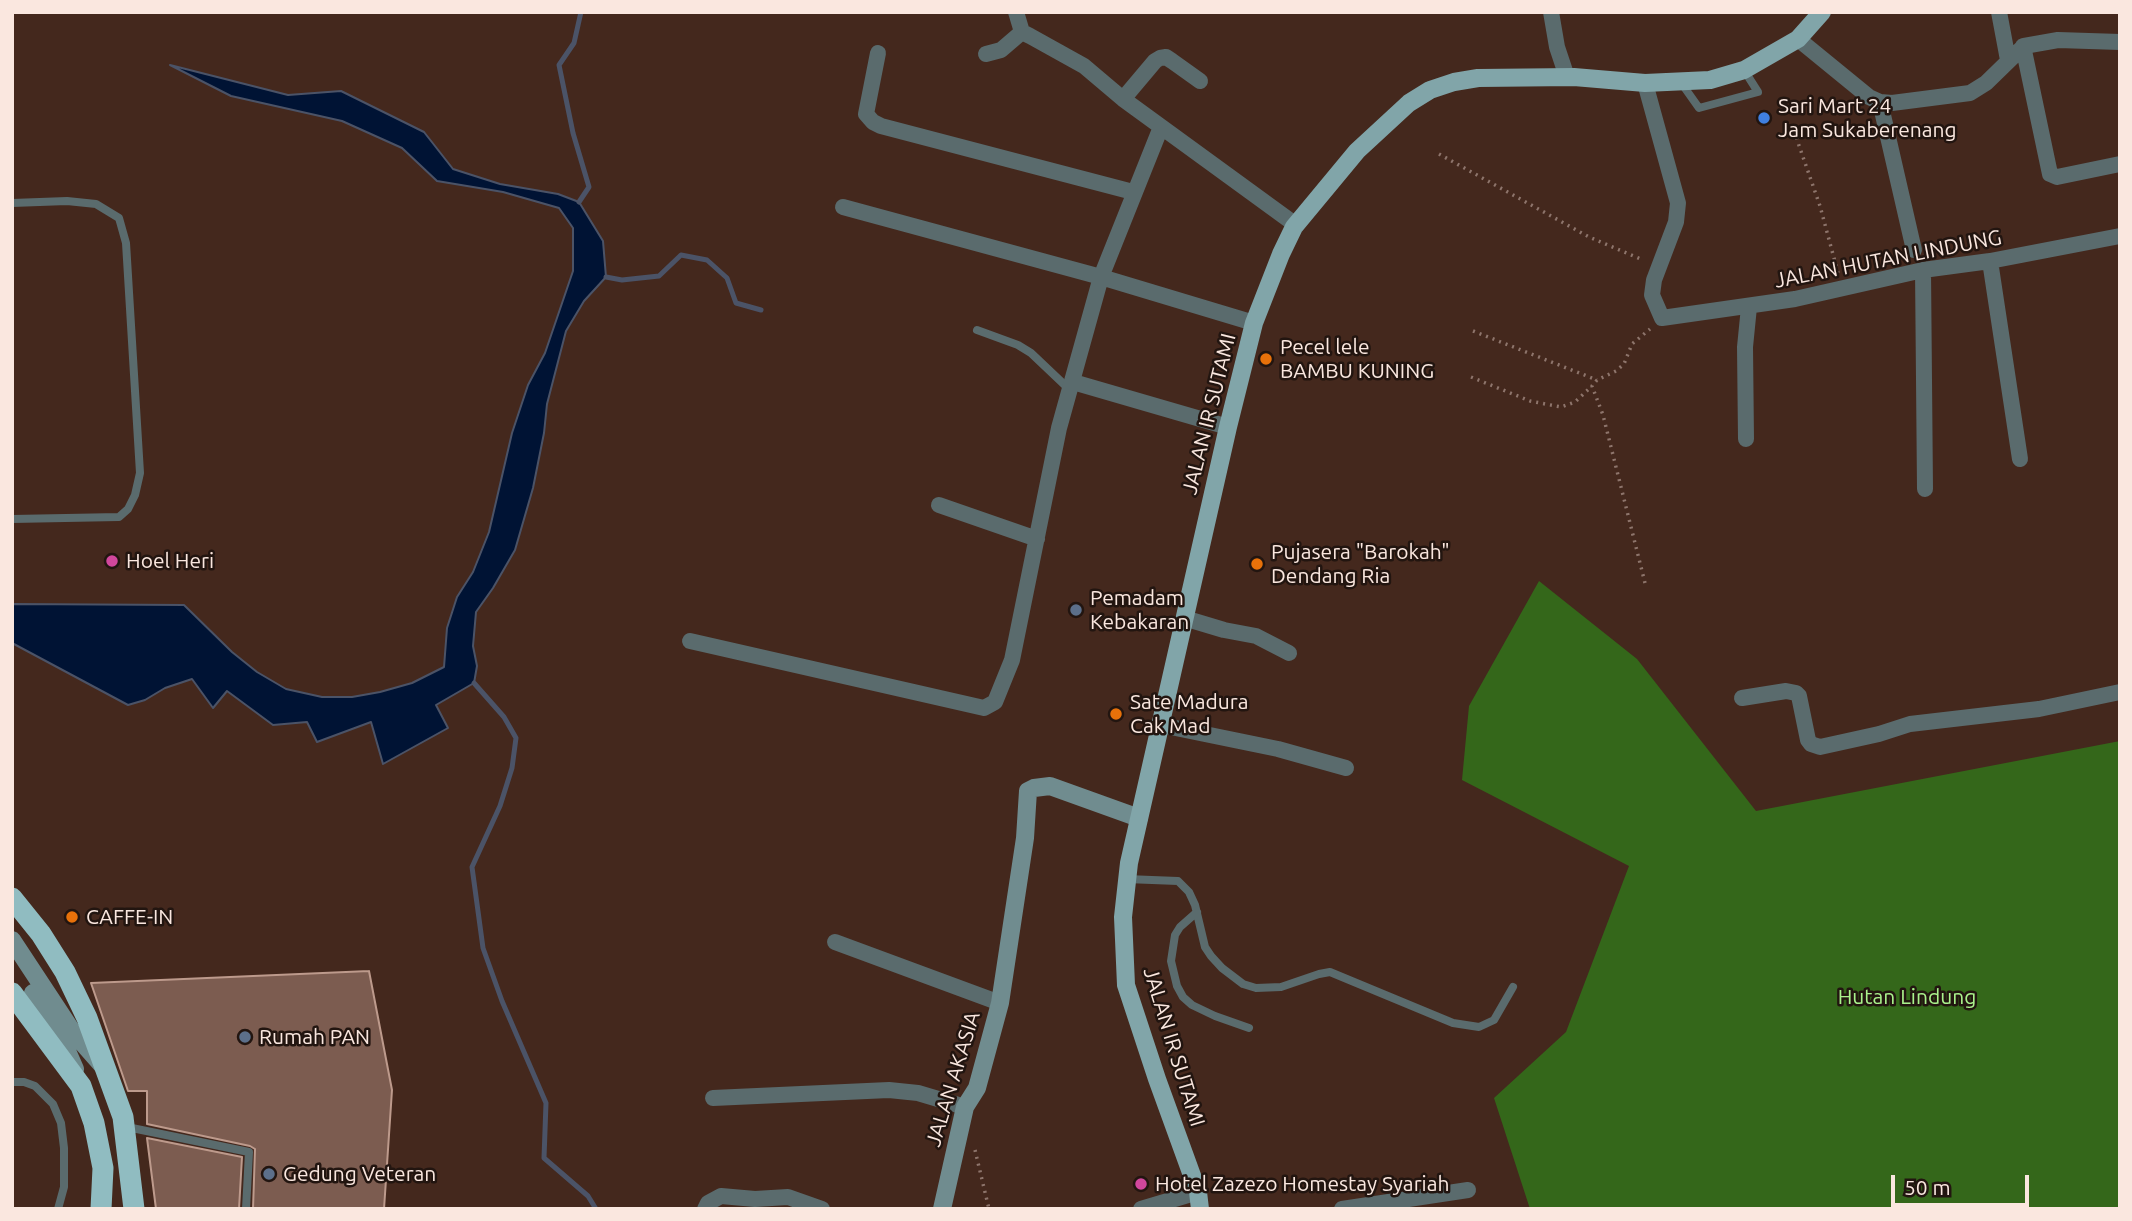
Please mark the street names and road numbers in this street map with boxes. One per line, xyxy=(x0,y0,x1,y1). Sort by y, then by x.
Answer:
street label: JALAN HUTAN LINDUNG xyxy=(1772,225,2004,293)
street label: JALAN IR SUTAMI xyxy=(1177,331,1241,497)
street label: JALAN IR SUTAMI xyxy=(1138,964,1210,1130)
street label: JALAN AKASIA xyxy=(921,1008,985,1150)

